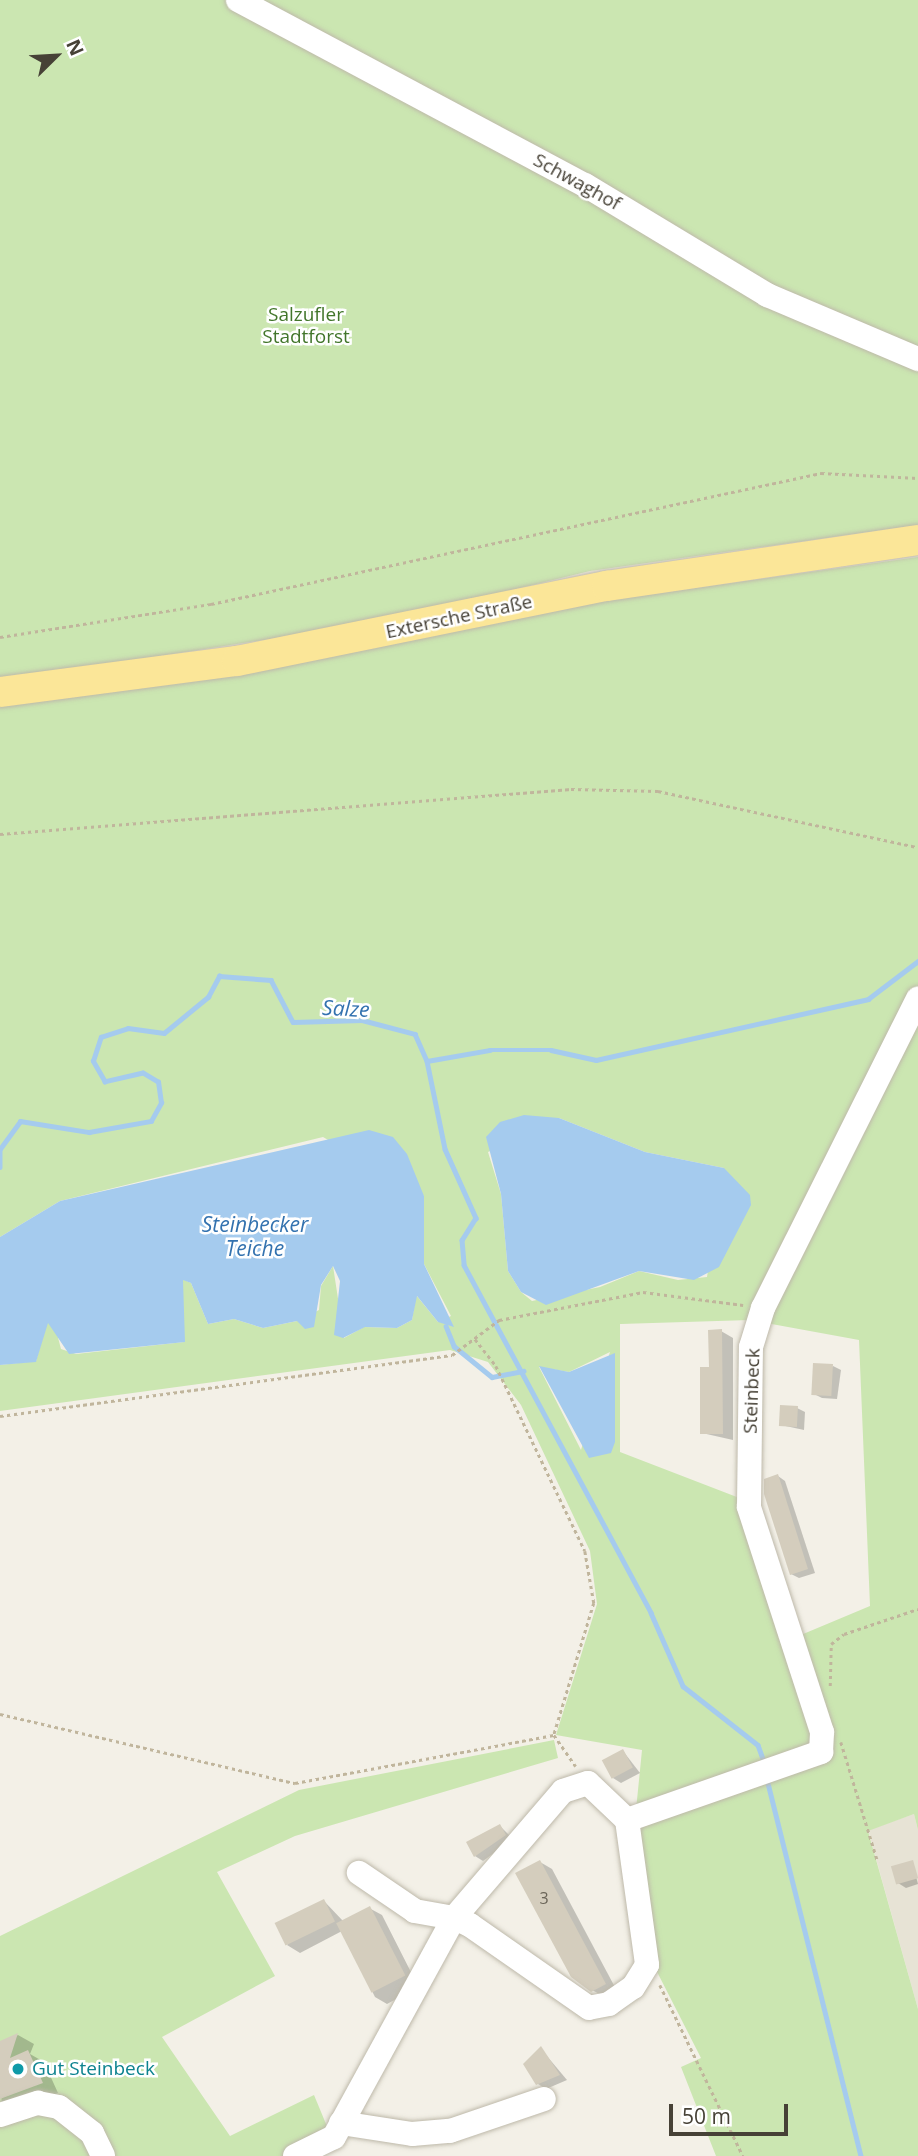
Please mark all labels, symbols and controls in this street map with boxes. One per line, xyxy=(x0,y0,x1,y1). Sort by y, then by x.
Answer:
north arrow xyxy=(21,21,91,91)
text: N xyxy=(60,35,90,60)
street label: Schwaghof xyxy=(529,149,625,215)
park label: Salzufler Stadtforst xyxy=(262,304,350,348)
street label: Extersche Straße xyxy=(384,590,534,644)
water label: Salze xyxy=(322,994,370,1022)
water label: Steinbecker Teiche xyxy=(202,1211,308,1261)
street label: Steinbeck xyxy=(739,1348,765,1434)
house number: 3 xyxy=(539,1888,549,1908)
place label: Gut Steinbeck xyxy=(32,2058,155,2080)
marker: Gut Steinbeck xyxy=(10,2061,26,2077)
scale bar xyxy=(673,2090,792,2134)
text: 50 m xyxy=(682,2102,731,2130)

